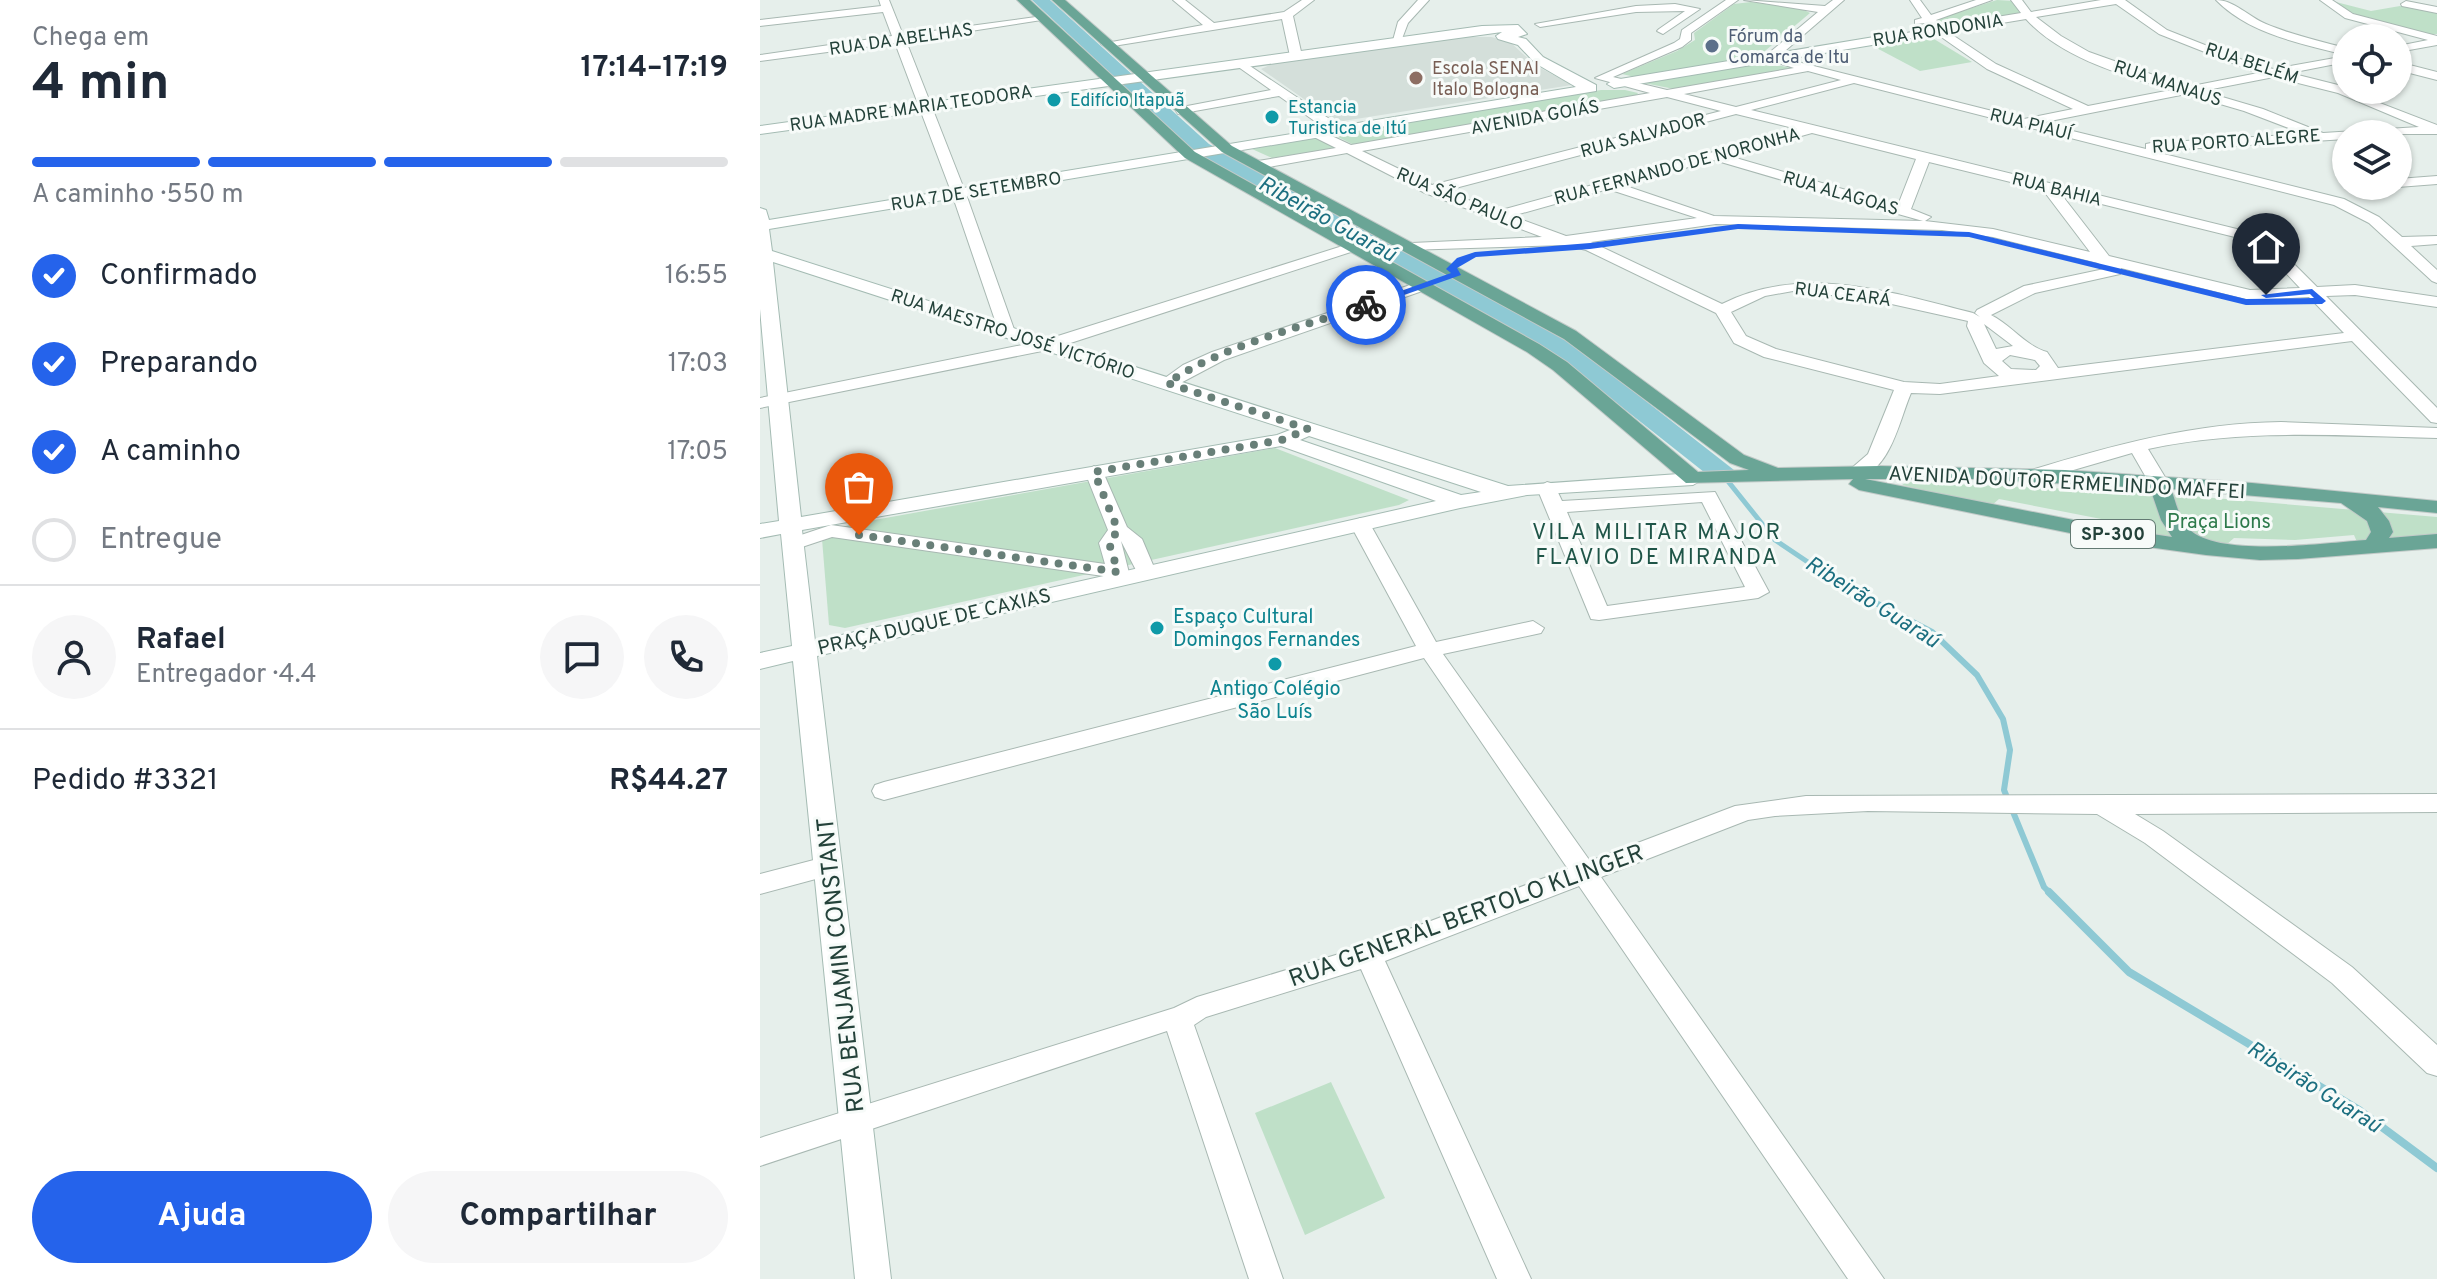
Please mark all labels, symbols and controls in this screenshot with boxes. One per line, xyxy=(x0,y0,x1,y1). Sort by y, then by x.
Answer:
street label: RUA RONDONIA xyxy=(1871,10,2005,53)
street label: RUA DA ABELHAS xyxy=(828,19,975,62)
text: Chega em xyxy=(32,22,149,55)
map controls xyxy=(2332,24,2412,200)
button: locate xyxy=(2332,24,2412,104)
place label: Fórum da Comarca de Itu xyxy=(1728,26,1849,70)
marker: Fórum da Comarca de Itu xyxy=(1703,37,1721,55)
street label: RUA BELÉM xyxy=(2202,37,2302,90)
text: 17:14–17:19 xyxy=(580,50,728,87)
text: 4 min xyxy=(32,52,169,118)
street label: RUA MANAUS xyxy=(2111,56,2224,113)
place label: Escola SENAI Italo Bologna xyxy=(1432,58,1539,102)
marker: Escola SENAI Italo Bologna xyxy=(1407,69,1425,87)
street label: RUA MADRE MARIA TEODORA xyxy=(788,81,1034,138)
place label: Edifício Itapuã xyxy=(1070,90,1184,113)
marker: Edifício Itapuã xyxy=(1045,91,1063,109)
street label: AVENIDA GOIÁS xyxy=(1469,94,1601,141)
place label: Estancia Turistica de Itú xyxy=(1288,97,1407,141)
street label: RUA PIAUÍ xyxy=(1987,102,2077,147)
marker: Estancia Turistica de Itú xyxy=(1263,108,1281,126)
street label: RUA SALVADOR xyxy=(1578,109,1709,164)
button: layers xyxy=(2332,120,2412,200)
street label: RUA FERNANDO DE NORONHA xyxy=(1552,124,1803,211)
street label: RUA PORTO ALEGRE xyxy=(2151,125,2321,160)
street label: RUA SÃO PAULO xyxy=(1393,162,1527,237)
street label: RUA ALAGOAS xyxy=(1780,167,1901,222)
street label: RUA 7 DE SETEMBRO xyxy=(889,168,1063,217)
street label: RUA BAHIA xyxy=(2009,168,2104,213)
water label: Ribeirão Guaraú xyxy=(1253,171,1402,270)
text: A caminho · 550 m xyxy=(32,179,244,212)
pin xyxy=(2232,213,2300,295)
icon: home xyxy=(2244,225,2288,269)
icon: check xyxy=(32,254,76,298)
text: Confirmado xyxy=(100,258,258,295)
text: 16:55 xyxy=(665,260,728,293)
courier xyxy=(1326,265,1406,345)
street label: RUA CEARÁ xyxy=(1793,276,1893,313)
street label: RUA MAESTRO JOSÉ VICTÓRIO xyxy=(888,283,1138,386)
icon: bike xyxy=(1344,283,1388,327)
icon: check xyxy=(32,342,76,386)
text: Preparando xyxy=(100,346,258,383)
text: 17:03 xyxy=(668,348,728,381)
icon: check xyxy=(32,430,76,474)
text: A caminho xyxy=(100,434,241,471)
text: 17:05 xyxy=(667,436,728,469)
pin xyxy=(825,453,893,535)
street label: AVENIDA DOUTOR ERMELINDO MAFFEI xyxy=(1888,462,2246,506)
icon: bag xyxy=(837,465,881,509)
park label: Praça Lions xyxy=(2167,510,2271,536)
district label: VILA MILITAR MAJOR FLAVIO DE MIRANDA xyxy=(1532,520,1782,572)
road number: SP-300 xyxy=(2071,520,2155,548)
text: Entregue xyxy=(100,522,222,559)
water label: Ribeirão Guaraú xyxy=(1800,551,1946,656)
street label: PRAÇA DUQUE DE CAXIAS xyxy=(815,583,1054,662)
place label: Espaço Cultural Domingos Fernandes xyxy=(1173,605,1360,654)
button: person xyxy=(32,615,116,699)
button: chat xyxy=(540,615,624,699)
button: phone xyxy=(644,615,728,699)
marker: Espaço Cultural Domingos Fernandes xyxy=(1148,619,1166,637)
text: Rafael xyxy=(136,622,226,659)
marker: Antigo Colégio São Luís xyxy=(1266,655,1284,673)
text: Entregador · 4.4 xyxy=(136,659,317,692)
place label: Antigo Colégio São Luís xyxy=(1209,677,1341,726)
text: Pedido #3321 xyxy=(32,763,218,800)
text: R$44.27 xyxy=(609,763,728,800)
street label: RUA BENJAMIN CONSTANT xyxy=(812,816,872,1114)
street label: RUA GENERAL BERTOLO KLINGER xyxy=(1285,839,1648,995)
water label: Ribeirão Guaraú xyxy=(2242,1036,2388,1141)
button: Ajuda xyxy=(32,1171,372,1263)
button: Compartilhar xyxy=(388,1171,728,1263)

